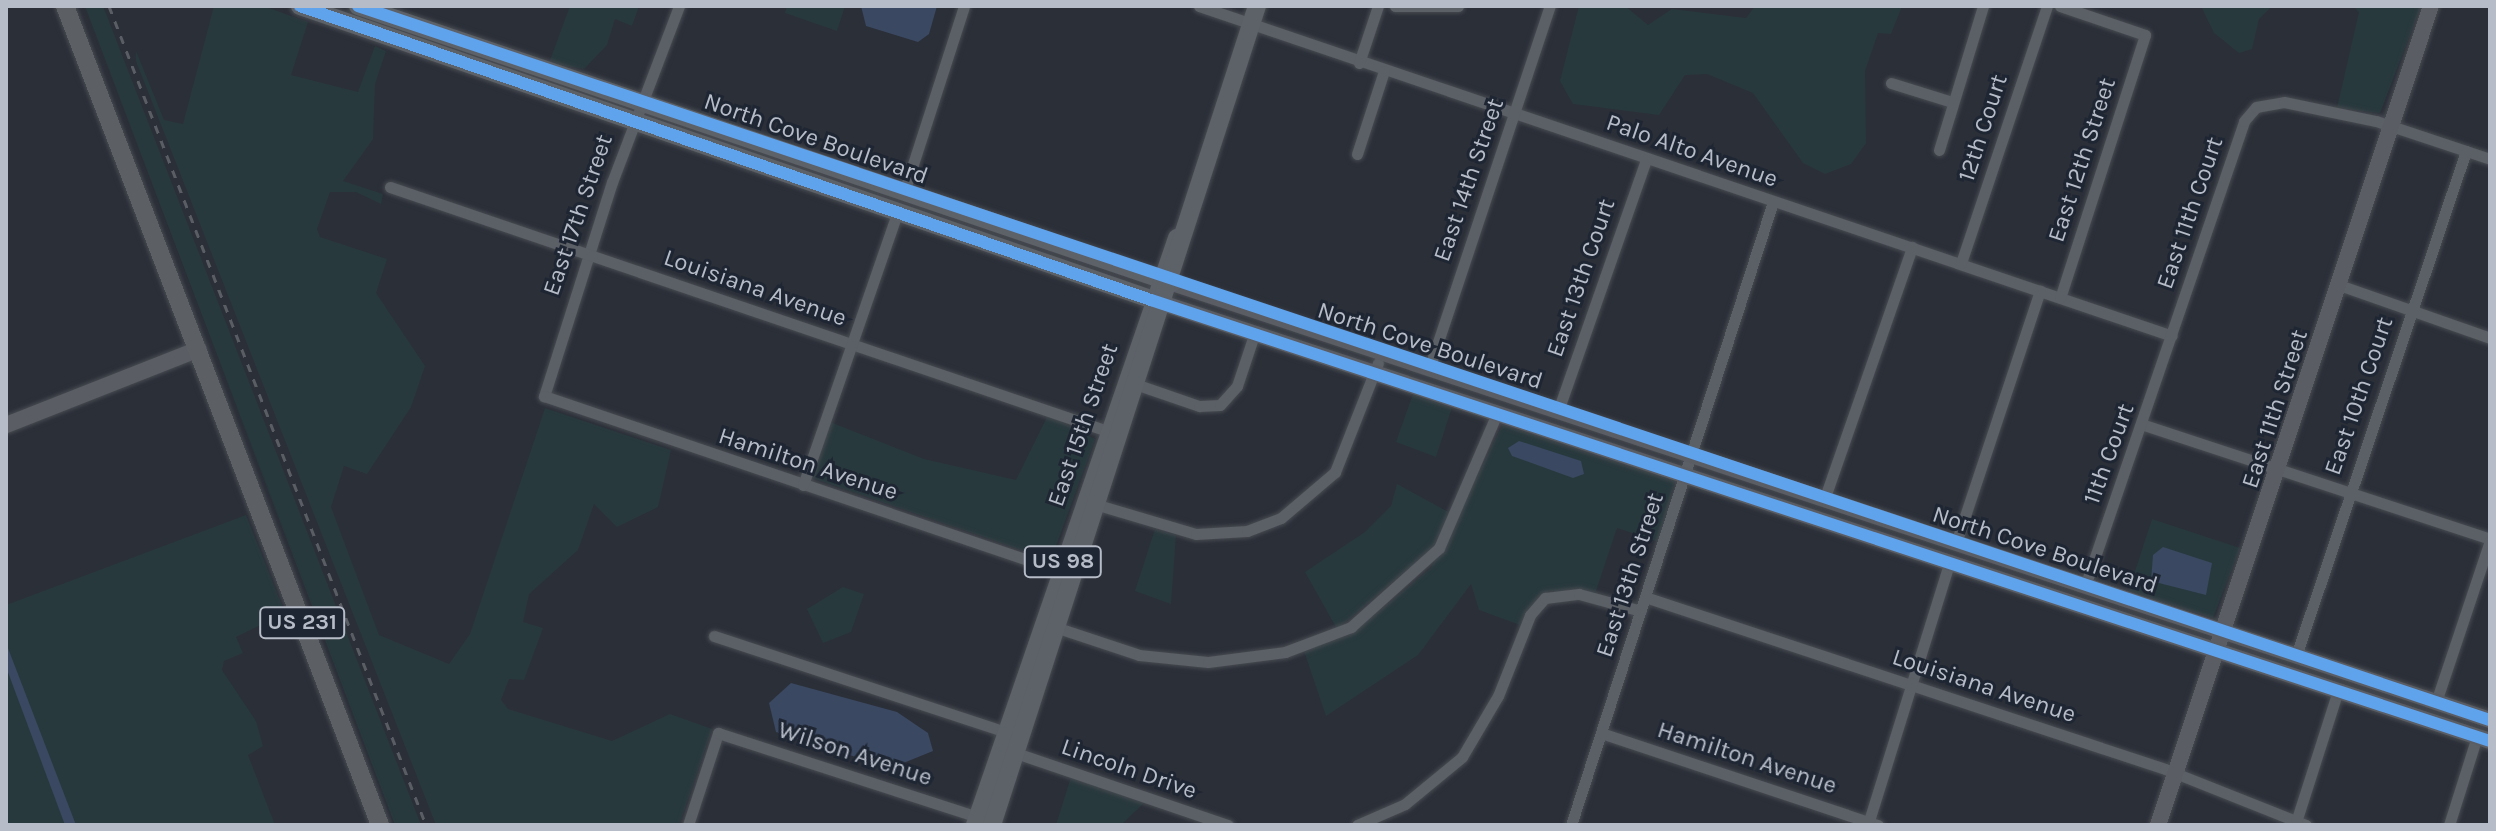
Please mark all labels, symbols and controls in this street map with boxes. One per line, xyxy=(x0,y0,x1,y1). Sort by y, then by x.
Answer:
street label: 12th Court xyxy=(1952,71,2014,185)
street label: East 12th Street xyxy=(2042,74,2122,246)
street label: North Cove Boulevard xyxy=(700,87,932,191)
street label: East 14th Street xyxy=(1428,95,1510,265)
street label: Palo Alto Avenue xyxy=(1603,108,1781,194)
street label: East 17th Street xyxy=(537,131,619,299)
street label: East 11th Court xyxy=(2150,133,2230,293)
street label: East 13th Court xyxy=(1540,195,1622,361)
street label: Louisiana Avenue xyxy=(660,243,850,333)
street label: North Cove Boulevard xyxy=(1314,296,1546,396)
street label: East 10th Court xyxy=(2318,313,2400,479)
street label: East 11th Street xyxy=(2236,326,2314,492)
street label: East 15th Street xyxy=(1042,340,1124,510)
street label: 11th Court xyxy=(2077,400,2141,508)
street label: Hamilton Avenue xyxy=(715,421,901,507)
street label: East 13th Street xyxy=(1590,489,1670,661)
street label: North Cove Boulevard xyxy=(1929,500,2161,600)
road number: US 98 xyxy=(1023,544,1103,580)
road number: US 231 xyxy=(258,605,346,641)
street label: Louisiana Avenue xyxy=(1889,643,2079,729)
street label: Hamilton Avenue xyxy=(1654,715,1840,801)
street label: Wilson Avenue xyxy=(774,716,936,792)
street label: Lincoln Drive xyxy=(1058,732,1200,806)

